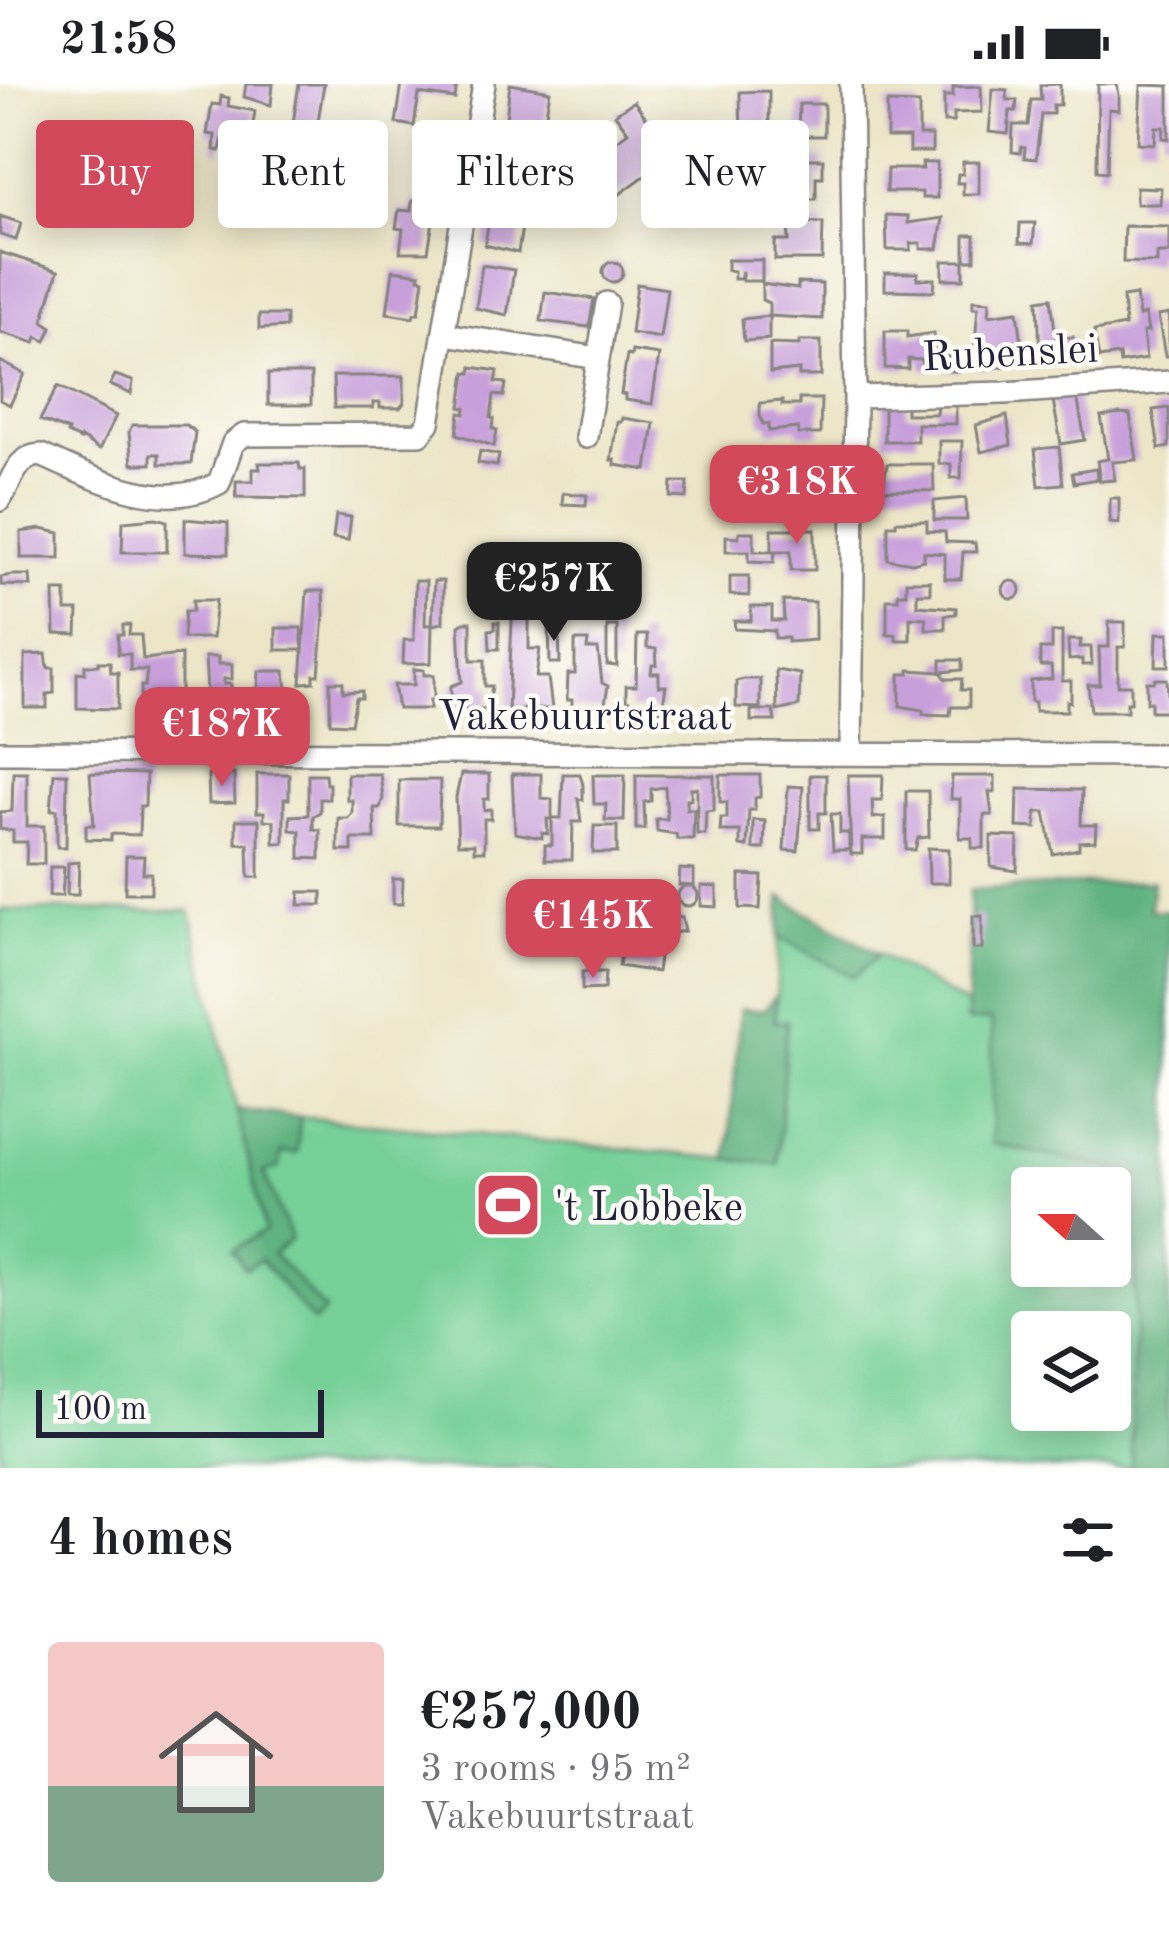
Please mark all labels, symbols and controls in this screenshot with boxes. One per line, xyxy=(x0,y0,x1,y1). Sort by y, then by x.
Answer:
text: 21:58 xyxy=(60,19,177,64)
chip: Buy xyxy=(36,120,194,228)
chip: Rent xyxy=(218,120,388,228)
chip: Filters xyxy=(412,120,617,228)
chip: New xyxy=(641,120,809,228)
street label: Rubenslei xyxy=(921,329,1099,381)
pin: €318K xyxy=(713,445,881,547)
text: €318K xyxy=(737,464,857,503)
pin: €257K xyxy=(470,542,638,644)
text: €257K xyxy=(494,561,614,600)
pin: €187K xyxy=(138,687,306,789)
street label: Vakebuurtstraat xyxy=(437,697,733,739)
text: €187K xyxy=(162,706,282,745)
pin: €145K xyxy=(509,879,677,981)
text: €145K xyxy=(533,898,653,937)
north arrow xyxy=(1011,1167,1131,1287)
map controls xyxy=(1011,1167,1131,1431)
sports icon: 't Lobbeke xyxy=(473,1170,543,1240)
place label: 't Lobbeke xyxy=(554,1188,743,1230)
button: layers xyxy=(1011,1311,1131,1431)
scale bar xyxy=(36,1384,324,1437)
text: 100 m xyxy=(54,1394,147,1427)
icon: filters xyxy=(1055,1507,1121,1573)
text: 4 homes xyxy=(48,1515,233,1566)
text: €257,000 xyxy=(420,1689,641,1740)
icon: home xyxy=(144,1690,288,1834)
text: 3 rooms · 95 m² xyxy=(420,1750,691,1789)
text: Vakebuurtstraat xyxy=(420,1798,694,1837)

